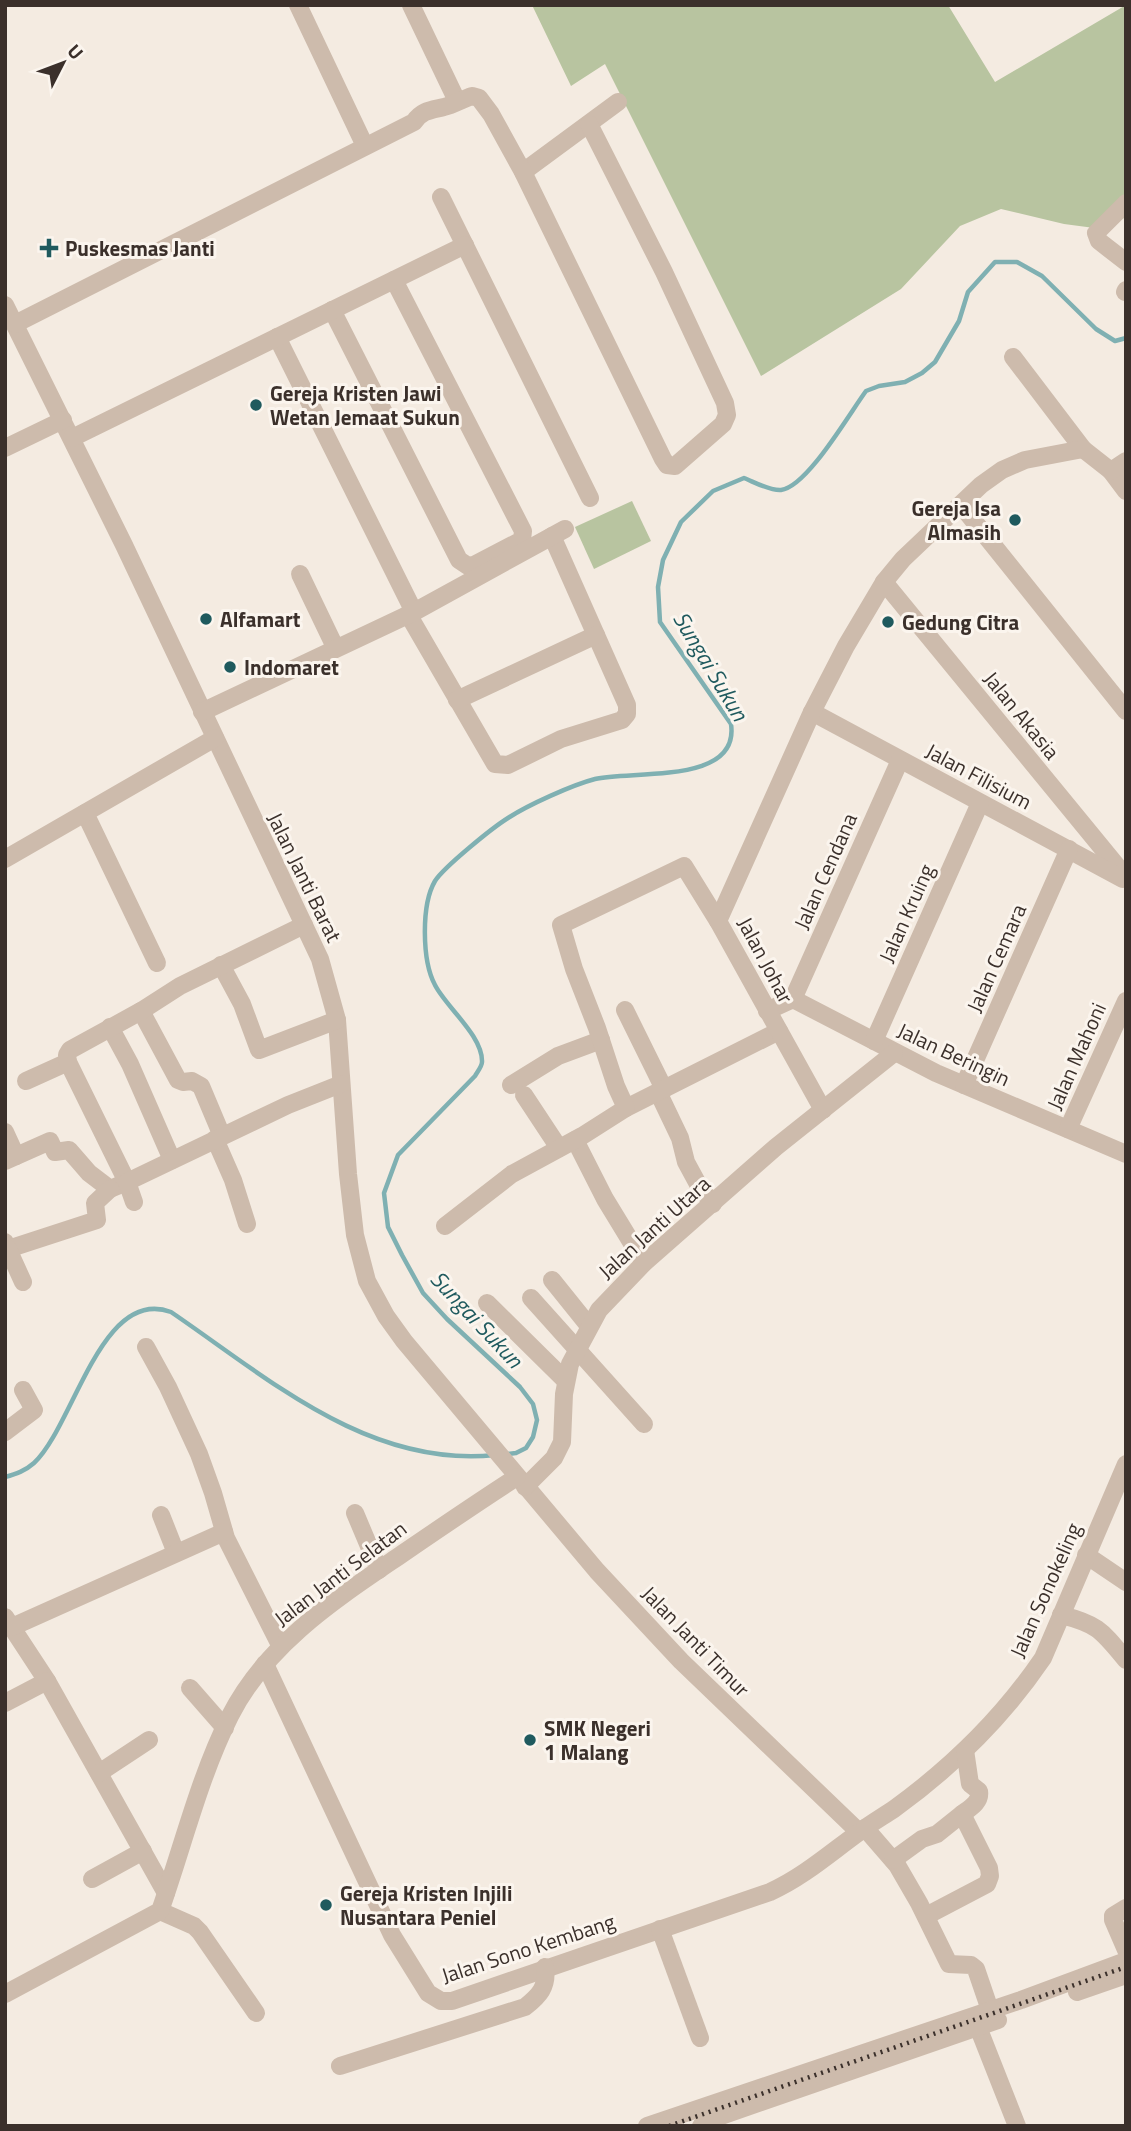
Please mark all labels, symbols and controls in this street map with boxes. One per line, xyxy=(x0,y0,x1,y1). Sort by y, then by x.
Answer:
north arrow xyxy=(28,28,98,98)
text: U xyxy=(61,37,91,66)
place label: Puskesmas Janti xyxy=(65,232,215,264)
marker: Puskesmas Janti xyxy=(39,238,59,258)
place label: Gereja Kristen Jawi Wetan Jemaat Sukun xyxy=(270,377,460,433)
marker: Gereja Kristen Jawi Wetan Jemaat Sukun xyxy=(248,397,264,413)
place label: Gereja Isa Almasih xyxy=(911,492,1001,548)
marker: Gereja Isa Almasih xyxy=(1007,512,1023,528)
place label: Alfamart xyxy=(220,603,301,635)
water label: Sungai Sukun xyxy=(664,604,758,728)
place label: Gedung Citra xyxy=(902,606,1019,638)
marker: Alfamart xyxy=(198,611,214,627)
marker: Gedung Citra xyxy=(880,614,896,630)
place label: Indomaret xyxy=(244,651,339,683)
marker: Indomaret xyxy=(222,659,238,675)
street label: Jalan Akasia xyxy=(976,664,1068,767)
street label: Jalan Filisium xyxy=(920,735,1038,817)
street label: Jalan Janti Barat xyxy=(260,807,351,948)
street label: Jalan Cendana xyxy=(785,807,865,934)
street label: Jalan Kruing xyxy=(870,858,942,967)
street label: Jalan Cemara xyxy=(958,898,1034,1017)
street label: Jalan Johar xyxy=(730,911,802,1009)
street label: Jalan Mahoni xyxy=(1038,997,1114,1115)
street label: Jalan Beringin xyxy=(892,1014,1016,1094)
street label: Jalan Janti Utara xyxy=(591,1167,718,1286)
water label: Sungai Sukun xyxy=(422,1262,532,1376)
street label: Jalan Janti Selatan xyxy=(267,1512,413,1634)
street label: Jalan Sonokeling xyxy=(1001,1517,1089,1663)
street label: Jalan Janti Timur xyxy=(635,1578,757,1704)
place label: SMK Negeri 1 Malang xyxy=(544,1712,651,1768)
marker: SMK Negeri 1 Malang xyxy=(522,1732,538,1748)
place label: Gereja Kristen Injili Nusantara Peniel xyxy=(340,1877,512,1933)
marker: Gereja Kristen Injili Nusantara Peniel xyxy=(318,1897,334,1913)
street label: Jalan Sono Kembang xyxy=(437,1905,619,1991)

